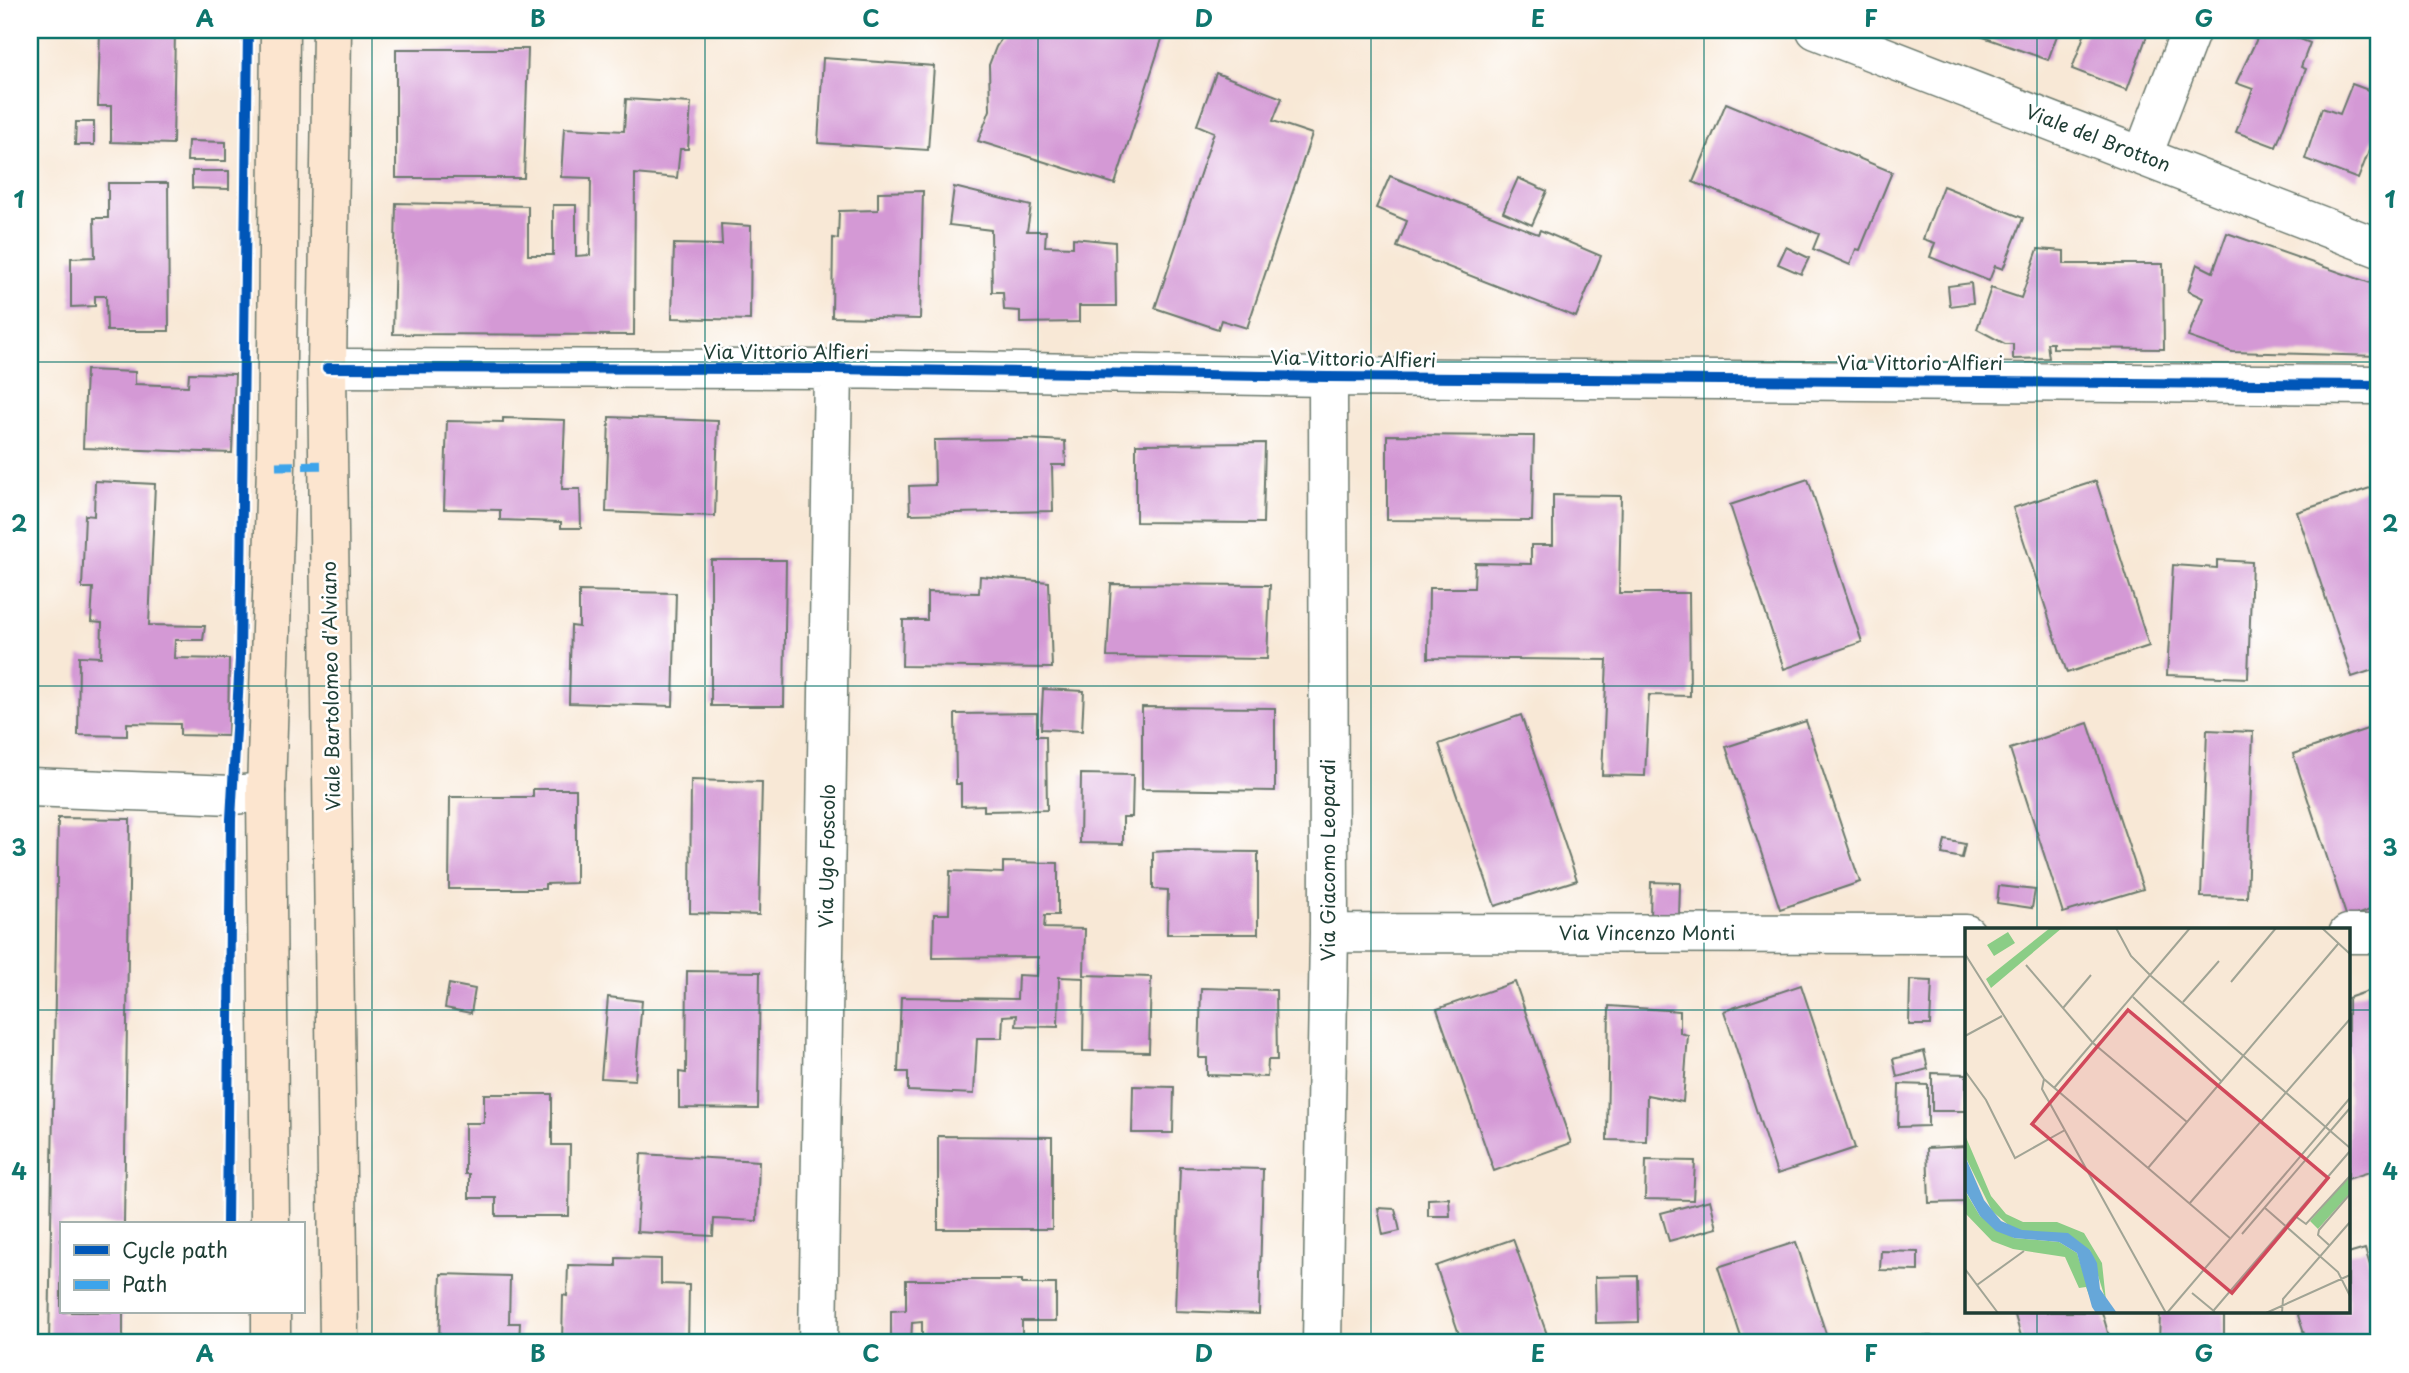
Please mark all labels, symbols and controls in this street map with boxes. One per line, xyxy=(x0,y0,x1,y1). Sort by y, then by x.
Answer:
text: A xyxy=(196,0,214,35)
text: B xyxy=(530,0,546,35)
text: C xyxy=(862,0,880,35)
text: D xyxy=(1195,0,1213,35)
text: E xyxy=(1531,0,1545,35)
text: F xyxy=(1864,0,1878,35)
text: G xyxy=(2195,0,2213,35)
street label: Viale del Brotton xyxy=(2022,97,2175,178)
text: 1 xyxy=(14,181,25,216)
text: 1 xyxy=(2385,181,2396,216)
street label: Via Vittorio Alfieri xyxy=(703,337,869,365)
street label: Via Vittorio Alfieri xyxy=(1270,343,1436,373)
street label: Via Vittorio Alfieri xyxy=(1837,348,2003,376)
text: 2 xyxy=(11,505,27,540)
text: 2 xyxy=(2382,505,2398,540)
street label: Viale Bartolomeo d'Alviano xyxy=(314,561,346,811)
street label: Via Giacomo Leopardi xyxy=(1313,759,1341,961)
street label: Via Ugo Foscolo xyxy=(811,784,841,928)
text: 3 xyxy=(11,829,27,864)
text: 3 xyxy=(2382,829,2398,864)
street label: Via Vincenzo Monti xyxy=(1559,918,1735,946)
inset map xyxy=(1965,928,2350,1314)
text: 4 xyxy=(11,1153,27,1188)
text: 4 xyxy=(2382,1153,2398,1188)
legend xyxy=(60,1222,304,1314)
text: Cycle path xyxy=(122,1233,228,1265)
text: Path xyxy=(122,1267,167,1299)
text: A xyxy=(196,1335,214,1370)
text: B xyxy=(530,1335,546,1370)
text: C xyxy=(862,1335,880,1370)
text: D xyxy=(1195,1335,1213,1370)
text: E xyxy=(1531,1335,1545,1370)
text: F xyxy=(1864,1335,1878,1370)
text: G xyxy=(2195,1335,2213,1370)

